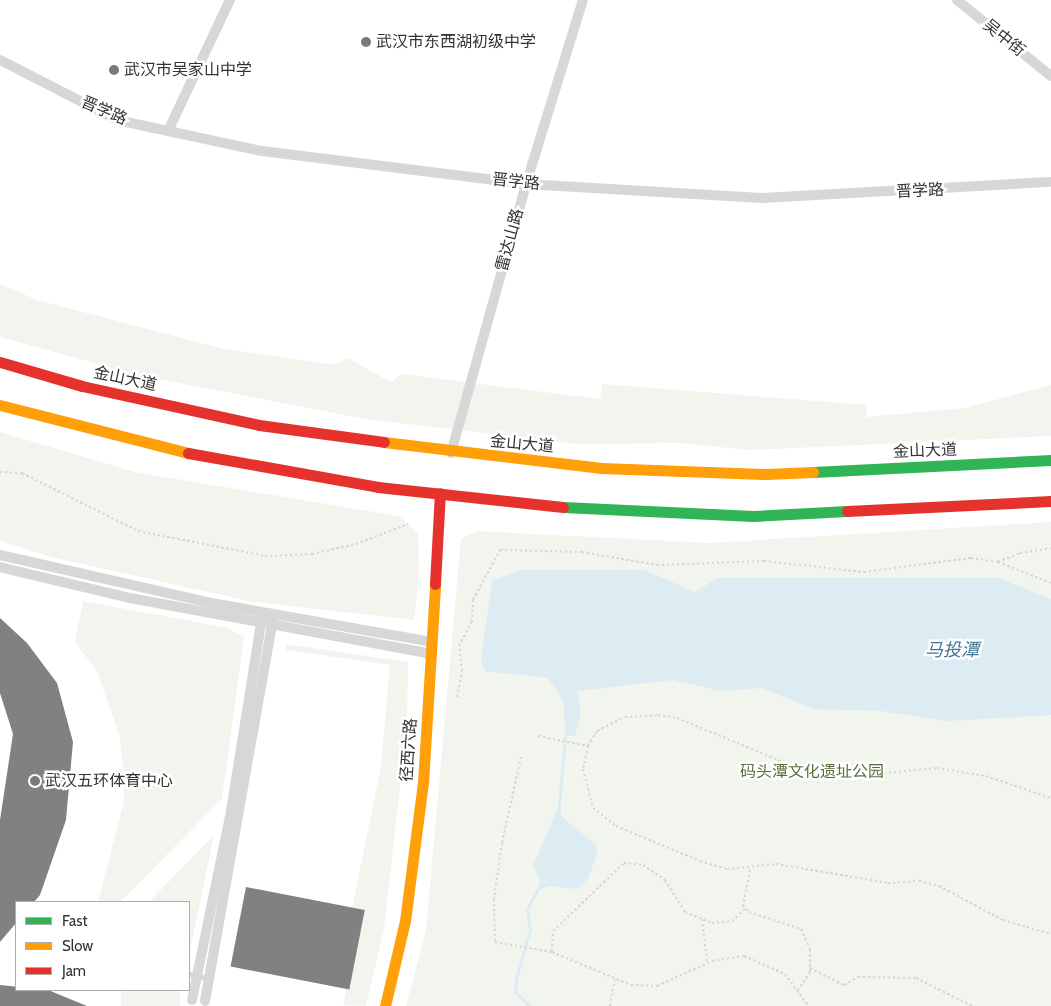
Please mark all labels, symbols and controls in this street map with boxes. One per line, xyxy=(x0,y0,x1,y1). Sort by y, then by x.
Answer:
street label: 吴中街 xyxy=(979,15,1029,61)
place label: 武汉市东西湖初级中学 xyxy=(376,32,536,52)
marker: 武汉市东西湖初级中学 xyxy=(360,36,372,48)
place label: 武汉市吴家山中学 xyxy=(124,60,252,80)
marker: 武汉市吴家山中学 xyxy=(108,64,120,76)
street label: 晋学路 xyxy=(78,93,130,129)
street label: 晋学路 xyxy=(491,170,541,194)
street label: 晋学路 xyxy=(896,180,944,202)
street label: 雷达山路 xyxy=(492,207,528,273)
street label: 金山大道 xyxy=(92,363,158,395)
street label: 金山大道 xyxy=(489,432,555,456)
street label: 金山大道 xyxy=(893,440,957,462)
water label: 马投潭 xyxy=(925,639,979,661)
street label: 径西六路 xyxy=(397,717,421,783)
park label: 码头潭文化遗址公园 xyxy=(740,762,884,782)
place label: 武汉五环体育中心 xyxy=(45,771,173,791)
marker: 武汉五环体育中心 xyxy=(29,775,41,787)
legend xyxy=(15,901,190,991)
text: Fast xyxy=(62,912,87,930)
text: Slow xyxy=(62,937,93,955)
text: Jam xyxy=(62,962,86,980)

